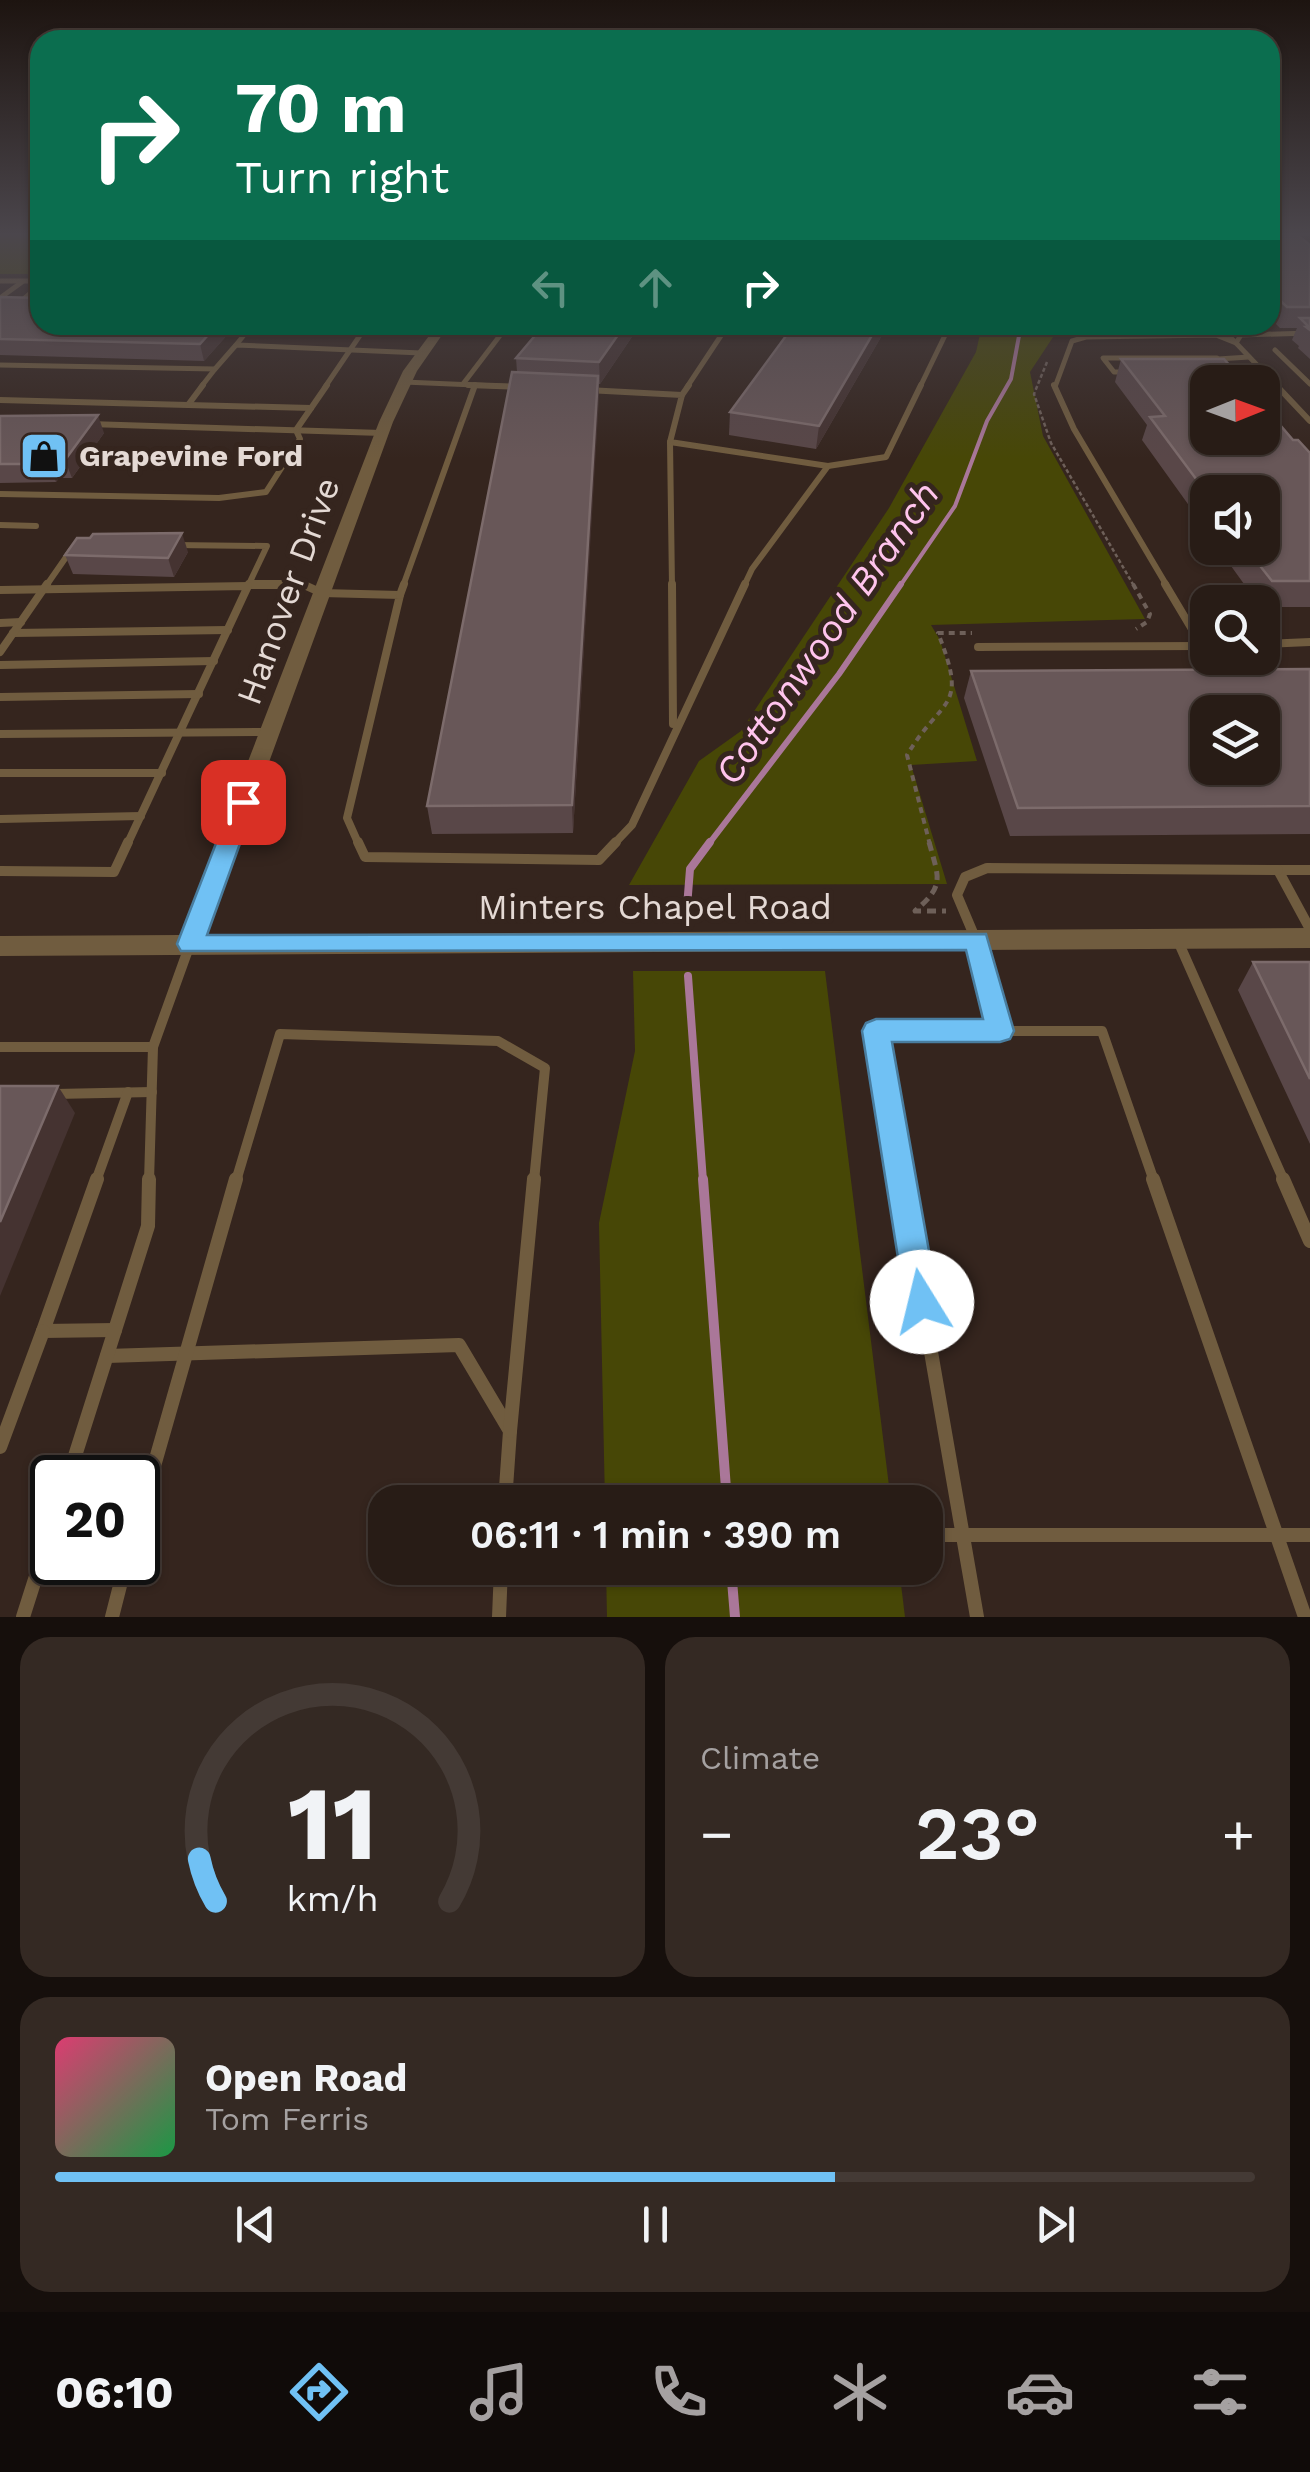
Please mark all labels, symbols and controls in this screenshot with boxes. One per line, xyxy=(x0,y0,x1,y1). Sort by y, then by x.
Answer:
text: 70 m xyxy=(235,67,407,149)
icon: right xyxy=(70,70,200,200)
text: Turn right xyxy=(235,151,449,204)
icon: left xyxy=(523,260,578,315)
icon: ahead xyxy=(628,260,683,315)
icon: right xyxy=(733,260,788,315)
north arrow xyxy=(1190,365,1280,455)
map controls xyxy=(1190,365,1280,785)
shop icon: Grapevine Ford xyxy=(18,430,70,482)
place label: Grapevine Ford xyxy=(79,438,303,473)
street label: Hanover Drive xyxy=(227,472,349,710)
water label: Cottonwood Branch xyxy=(706,473,948,793)
button: sound xyxy=(1190,475,1280,565)
button: search xyxy=(1190,585,1280,675)
button: layers xyxy=(1190,695,1280,785)
pin xyxy=(201,760,286,845)
icon: arrive xyxy=(216,775,271,830)
street label: Minters Chapel Road xyxy=(478,886,832,928)
position arrow xyxy=(870,1250,974,1354)
speed limit sign: 20 xyxy=(30,1455,160,1585)
text: 06:11 · 1 min · 390 m xyxy=(470,1513,841,1557)
text: Climate xyxy=(700,1739,820,1777)
text: 11 xyxy=(288,1762,377,1884)
text: 23° xyxy=(915,1789,1040,1877)
text: − xyxy=(700,1802,733,1866)
text: + xyxy=(1222,1802,1255,1866)
text: km/h xyxy=(286,1878,379,1920)
text: Open Road xyxy=(205,2056,407,2100)
text: Tom Ferris xyxy=(205,2100,369,2138)
icon: previous xyxy=(228,2197,283,2252)
icon: pause xyxy=(628,2197,683,2252)
icon: next xyxy=(1028,2197,1083,2252)
icon: directions xyxy=(284,2357,354,2427)
icon: music xyxy=(464,2357,534,2427)
icon: phone xyxy=(644,2357,714,2427)
icon: climate xyxy=(825,2357,895,2427)
icon: car xyxy=(1005,2357,1075,2427)
icon: filters xyxy=(1185,2357,1255,2427)
text: 06:10 xyxy=(55,2366,174,2419)

